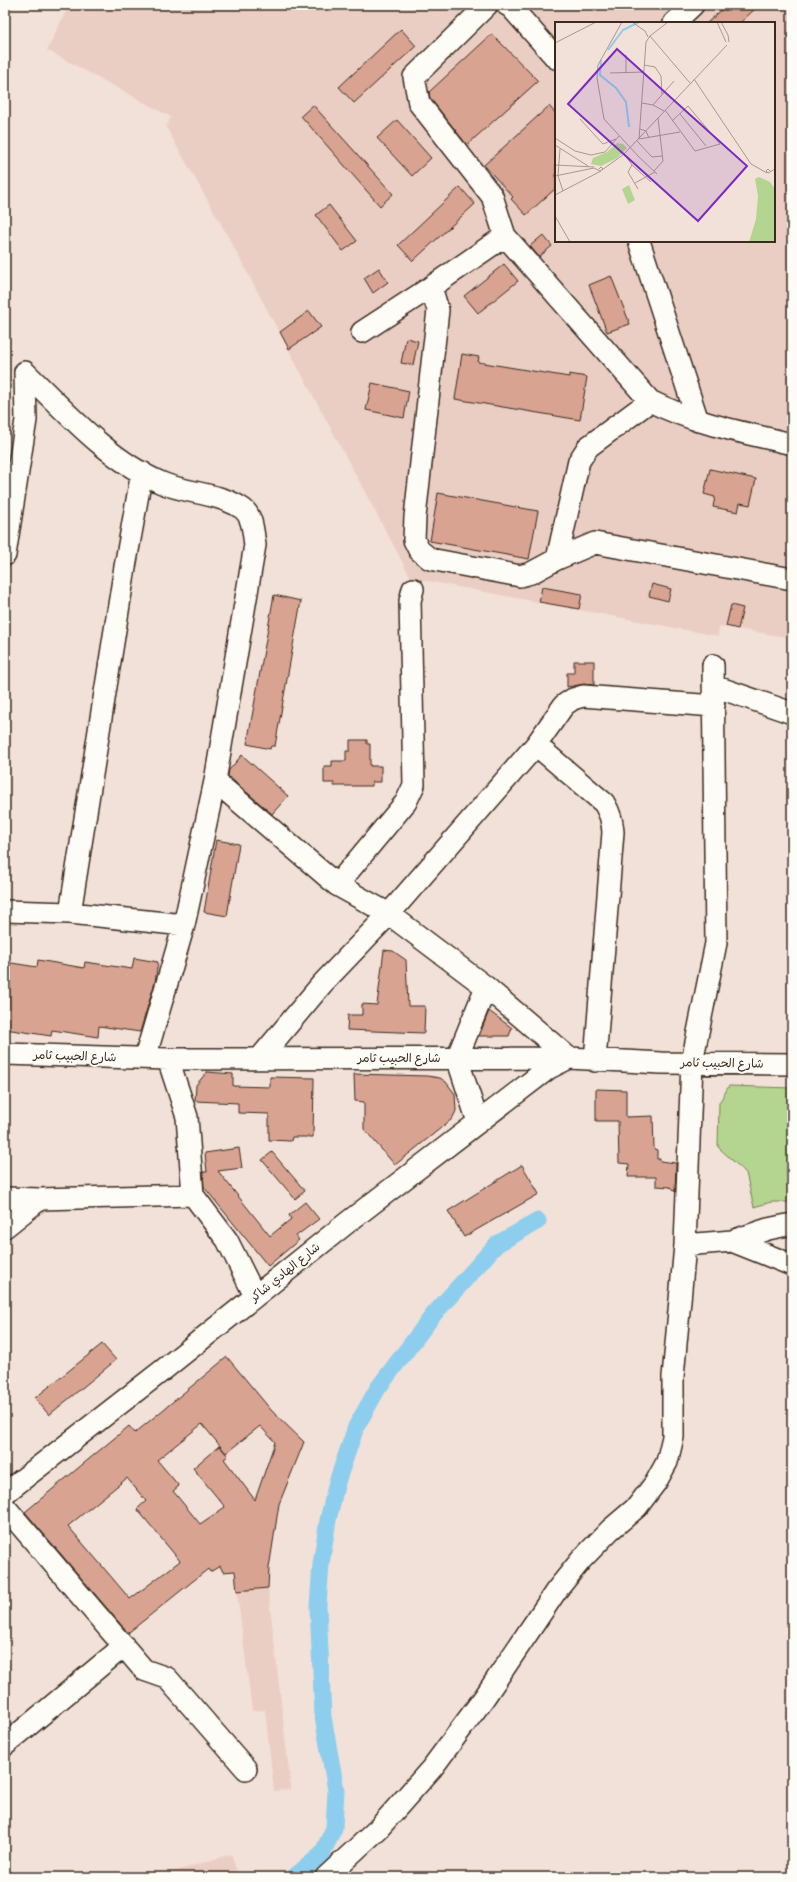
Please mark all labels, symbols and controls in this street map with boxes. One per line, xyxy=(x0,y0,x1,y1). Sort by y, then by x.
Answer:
inset map xyxy=(555,22,775,242)
street label: شارع الحبيب ثامر xyxy=(32,1047,117,1066)
street label: شارع الحبيب ثامر xyxy=(356,1050,441,1067)
street label: شارع الحبيب ثامر xyxy=(679,1054,764,1073)
street label: شارع الهادي شاكر xyxy=(246,1239,324,1307)

